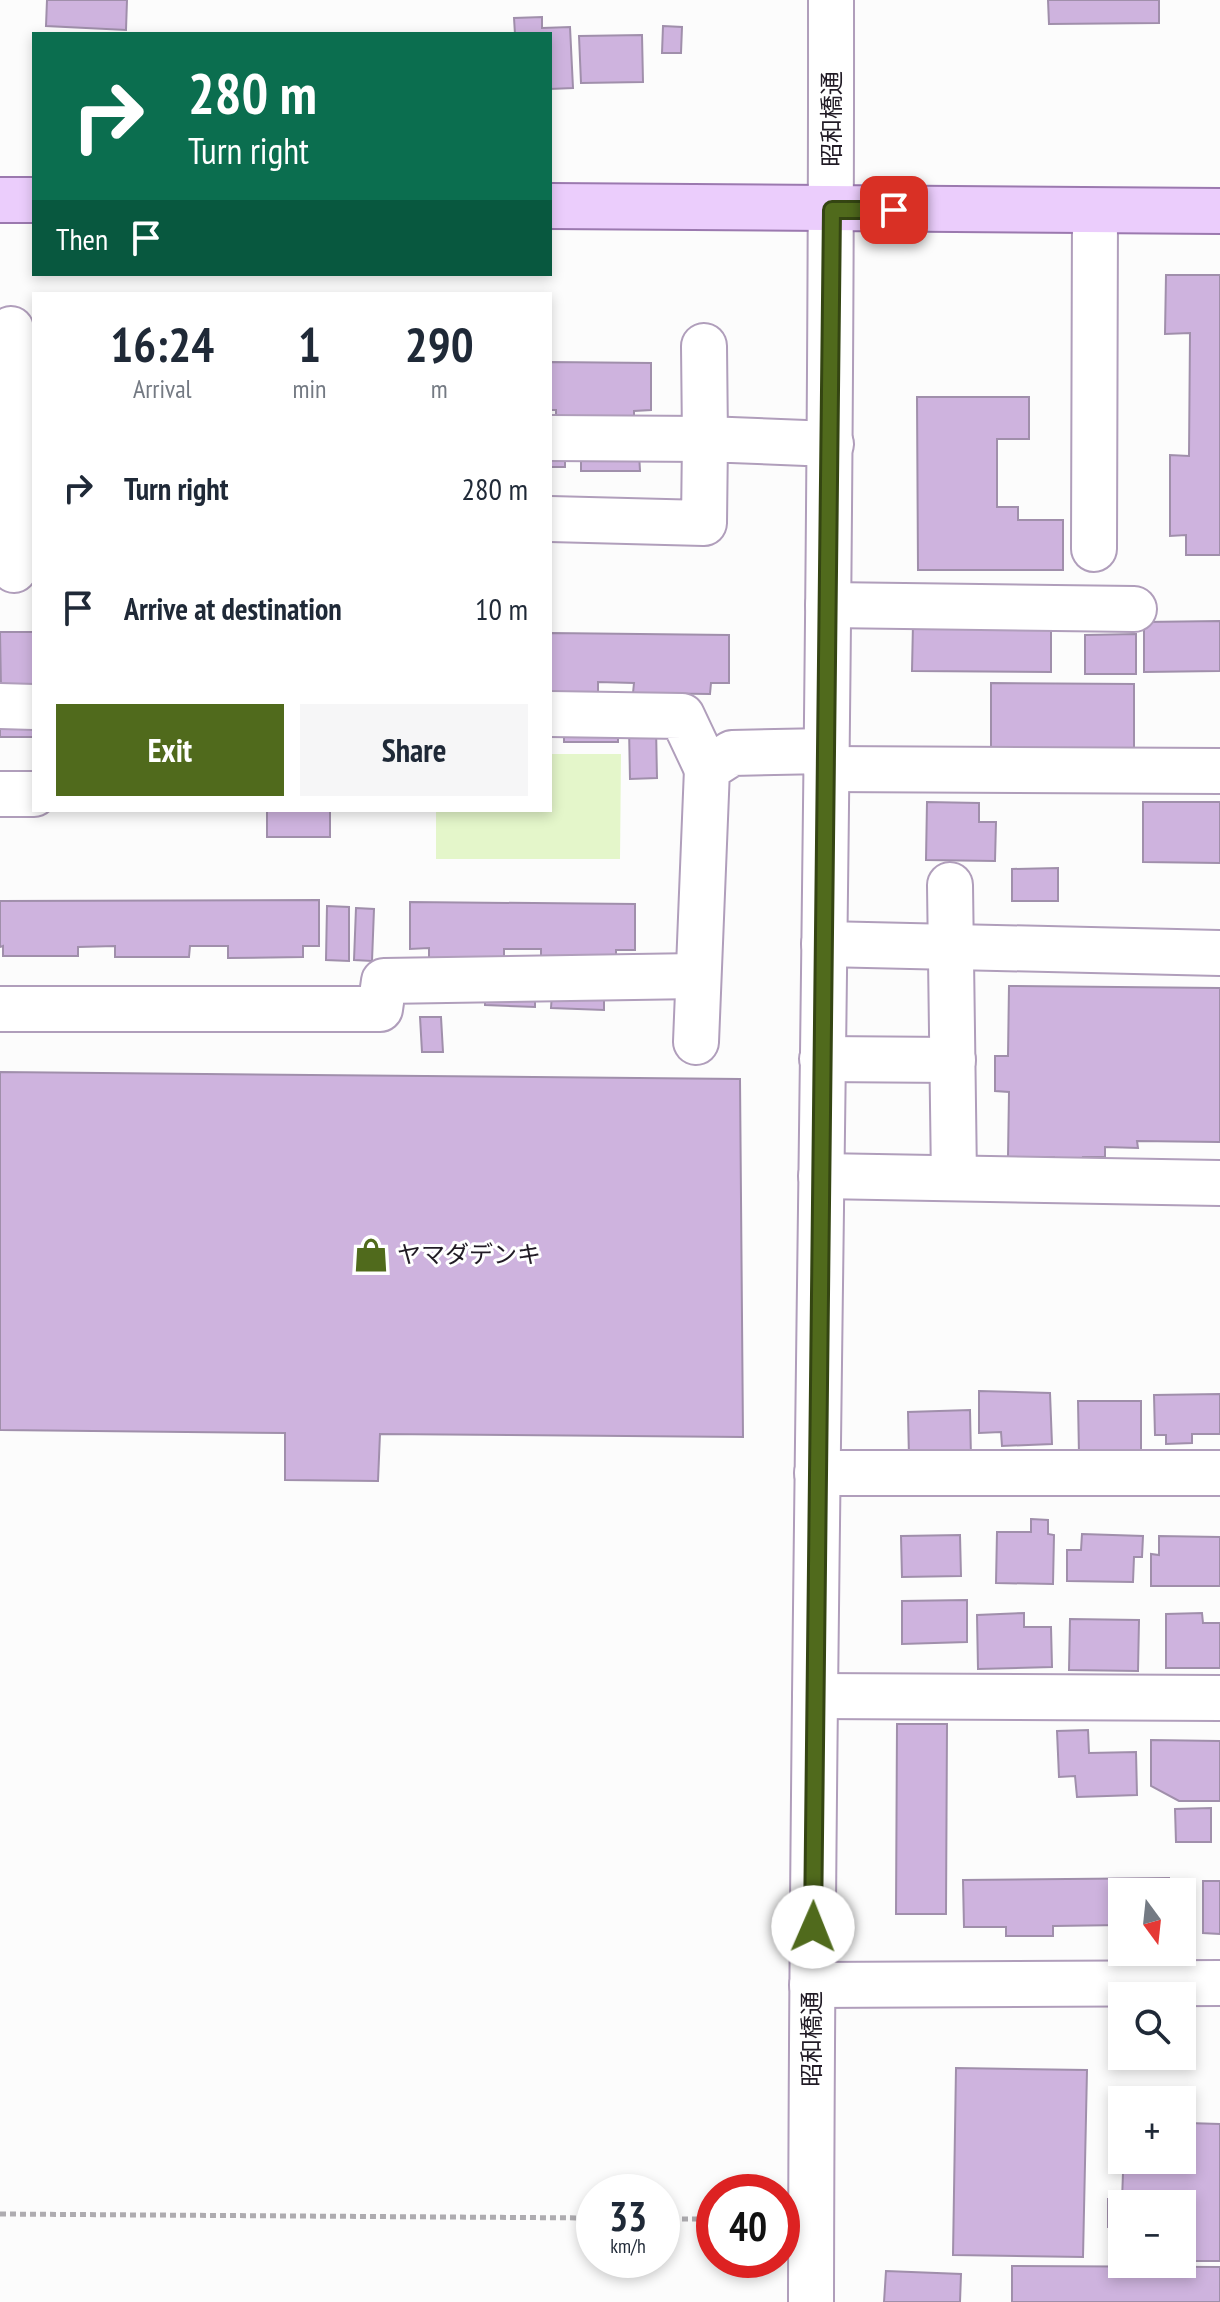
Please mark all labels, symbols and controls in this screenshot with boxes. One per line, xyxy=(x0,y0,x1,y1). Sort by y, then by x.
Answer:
text: 280 m xyxy=(188,57,317,129)
icon: right xyxy=(56,64,160,168)
street label: 昭和橋通 xyxy=(816,71,847,167)
text: Turn right xyxy=(188,127,309,174)
pin xyxy=(860,176,928,244)
icon: arrive xyxy=(872,188,916,232)
icon: arrive xyxy=(124,216,168,260)
text: Then xyxy=(56,219,108,258)
text: 16:24 xyxy=(110,313,214,375)
text: 1 xyxy=(298,313,321,375)
text: 290 xyxy=(405,313,474,375)
text: Arrival xyxy=(133,372,192,405)
text: min xyxy=(292,372,326,405)
text: m xyxy=(431,372,448,405)
icon: right xyxy=(56,466,100,510)
text: Turn right xyxy=(124,469,228,508)
text: 280 m xyxy=(462,469,528,508)
icon: arrive xyxy=(56,586,100,630)
text: Arrive at destination xyxy=(124,589,342,628)
text: 10 m xyxy=(475,589,528,628)
button: Exit xyxy=(56,704,284,796)
button: Share xyxy=(300,704,528,796)
shop icon: ヤマダデンキ xyxy=(352,1236,390,1274)
place label: ヤマダデンキ xyxy=(397,1239,541,1270)
north arrow xyxy=(1108,1878,1196,1966)
map controls xyxy=(1108,1878,1196,2278)
position arrow xyxy=(771,1885,855,1969)
button: search xyxy=(1108,1982,1196,2070)
street label: 昭和橋通 xyxy=(796,1991,827,2087)
button: + xyxy=(1108,2086,1196,2174)
speed limit sign: 40 xyxy=(696,2174,800,2278)
text: 33 xyxy=(609,2190,647,2242)
button: − xyxy=(1108,2190,1196,2278)
text: km/h xyxy=(610,2233,646,2259)

